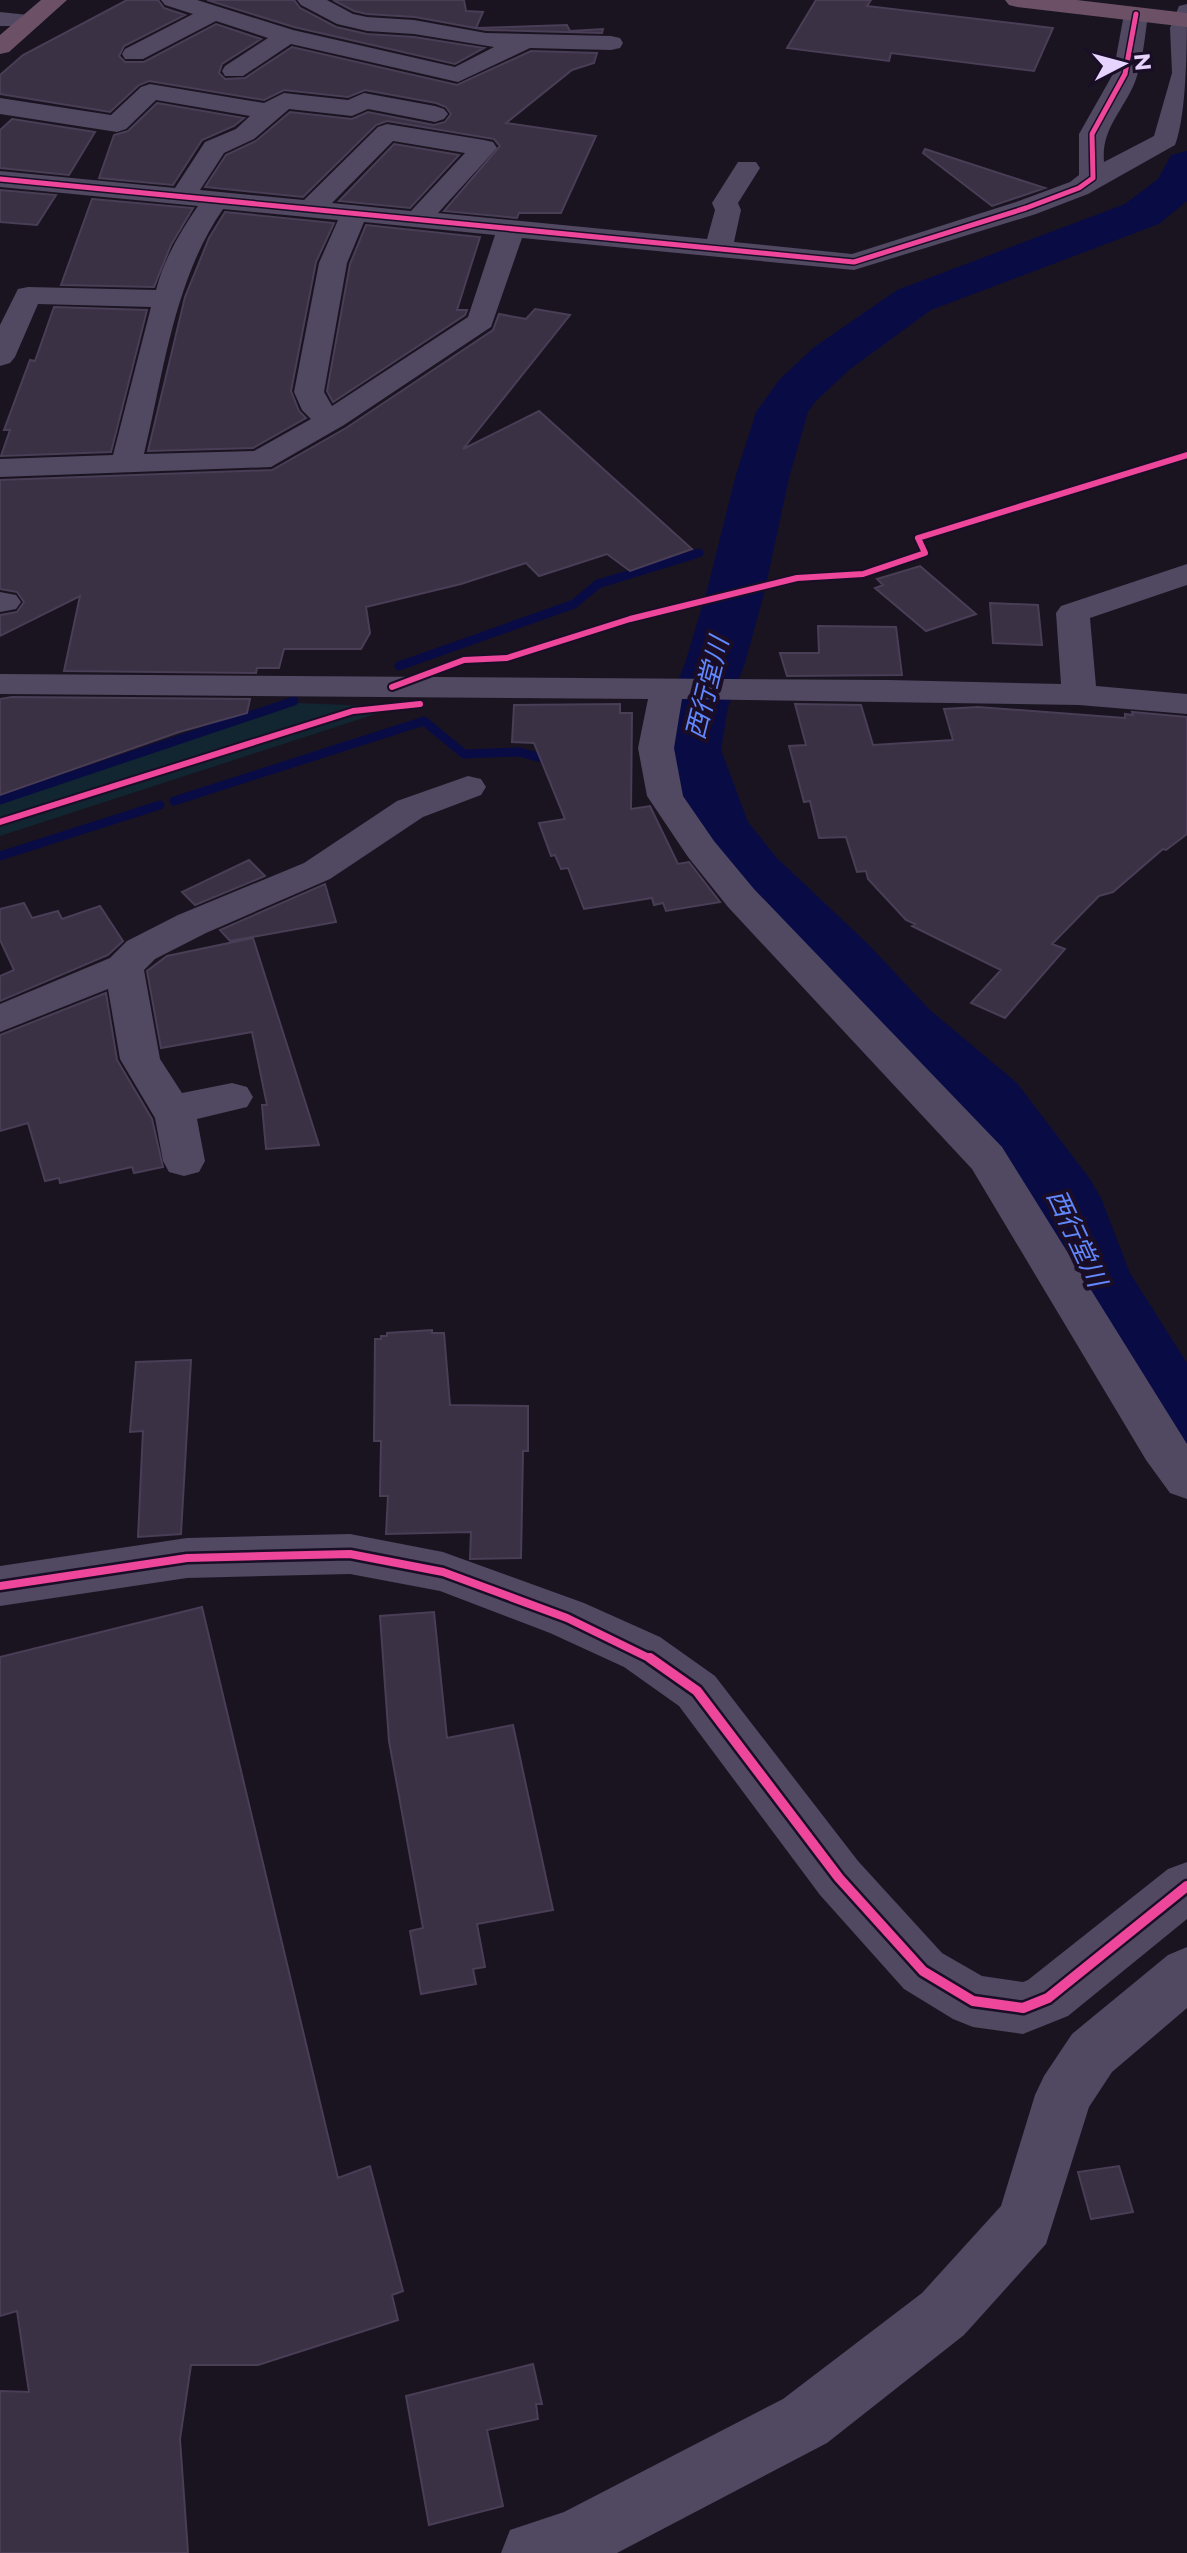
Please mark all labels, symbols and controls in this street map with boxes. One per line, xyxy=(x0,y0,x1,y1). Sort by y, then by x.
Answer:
north arrow xyxy=(1083,24,1163,104)
text: N xyxy=(1128,52,1157,72)
water label: 西行堂川 xyxy=(679,631,736,742)
water label: 西行堂川 xyxy=(1041,1184,1115,1295)

